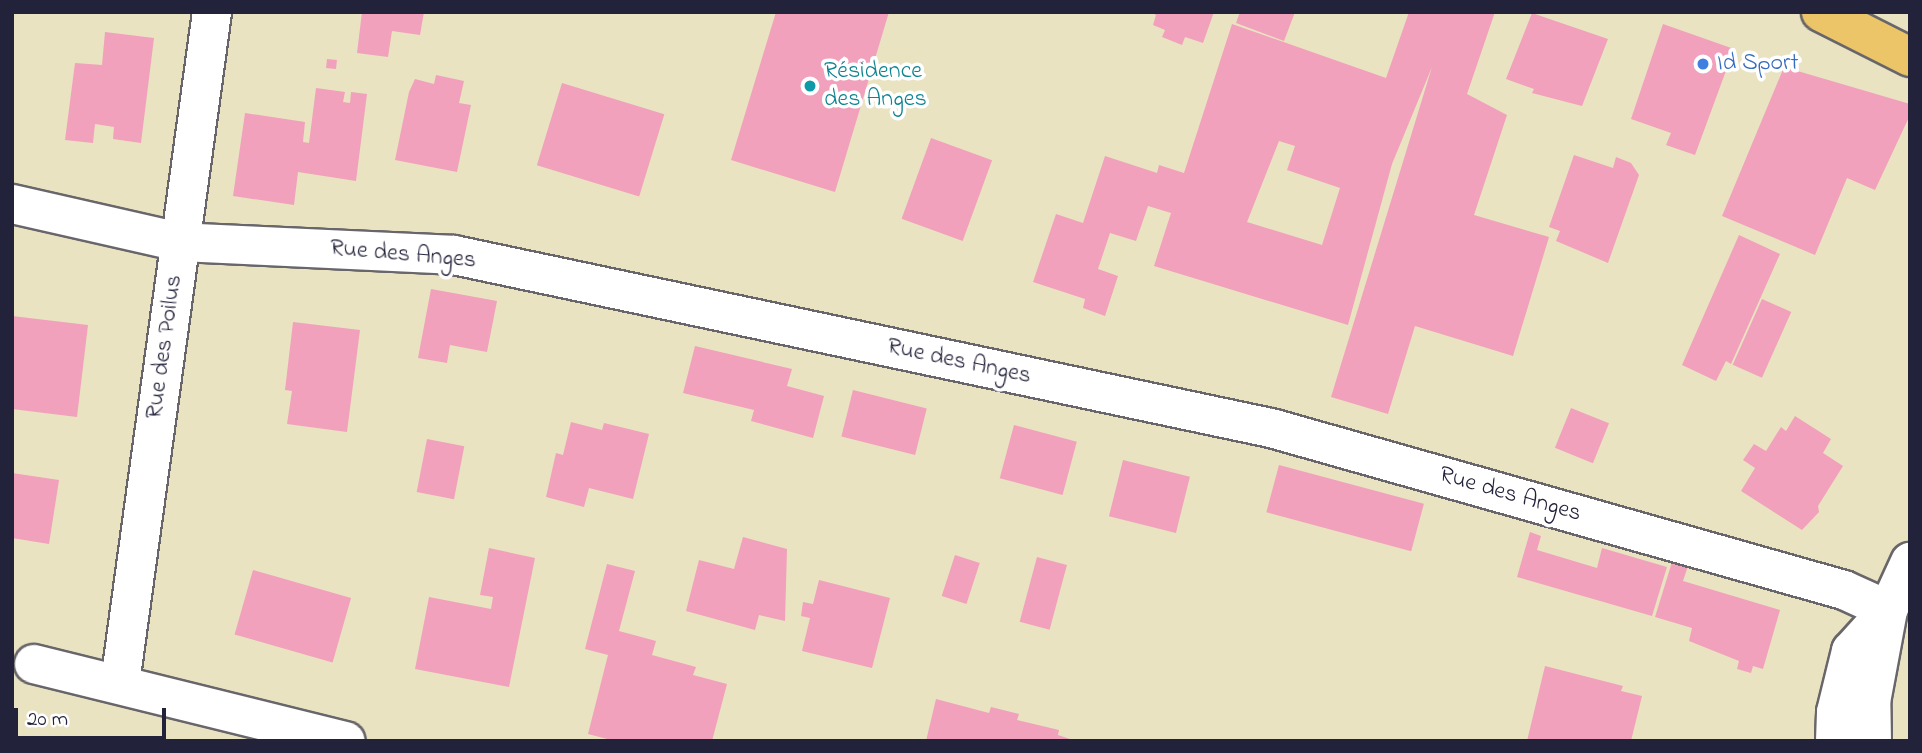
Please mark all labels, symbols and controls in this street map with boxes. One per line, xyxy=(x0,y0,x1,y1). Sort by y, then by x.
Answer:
place label: Id Sport xyxy=(1717,50,1799,78)
marker: Id Sport xyxy=(1695,56,1711,72)
place label: Résidence des Anges xyxy=(824,58,927,114)
marker: Résidence des Anges xyxy=(802,78,818,94)
street label: Rue des Anges xyxy=(329,234,477,276)
street label: Rue des Poilus xyxy=(141,273,189,421)
street label: Rue des Anges xyxy=(884,333,1034,391)
street label: Rue des Anges xyxy=(1436,461,1584,529)
scale bar xyxy=(18,694,170,738)
text: 20 m xyxy=(27,705,68,735)

